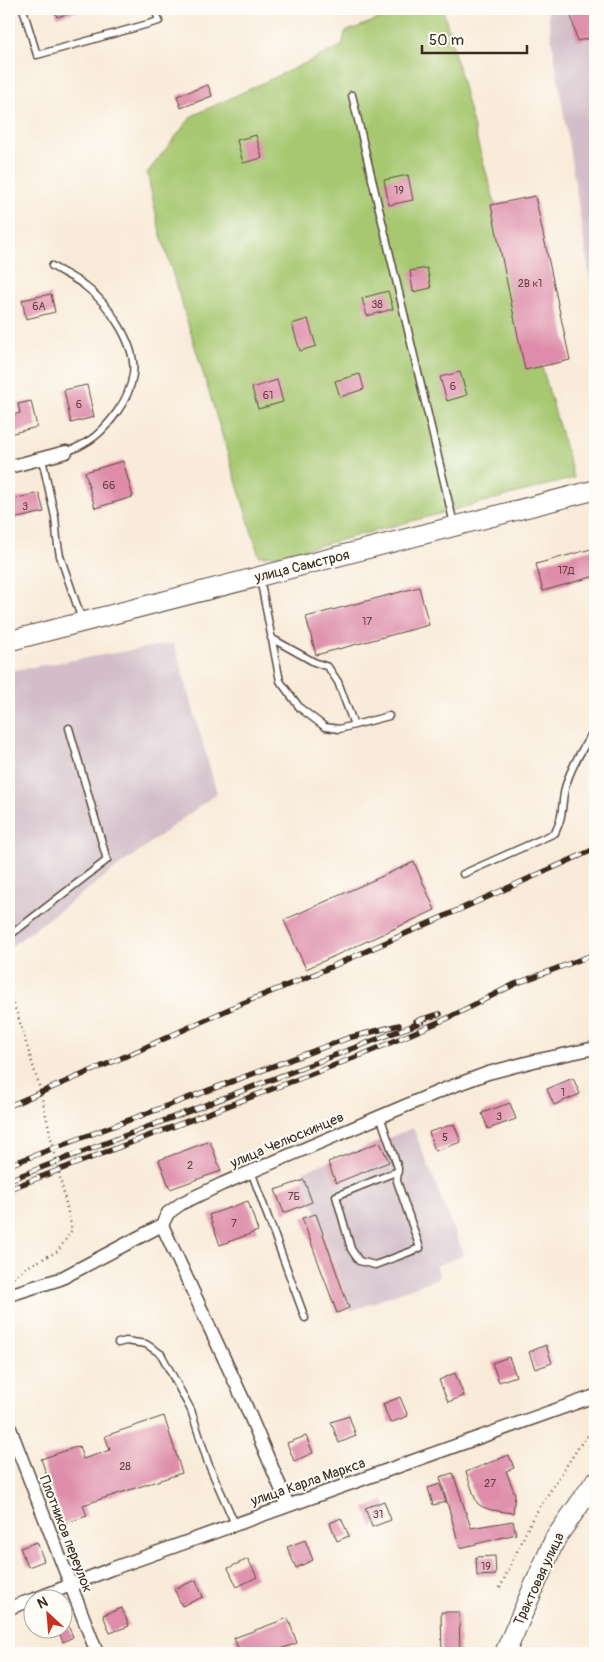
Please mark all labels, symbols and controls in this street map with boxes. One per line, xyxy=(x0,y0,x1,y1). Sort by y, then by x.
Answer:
scale bar xyxy=(422,22,526,54)
text: 50 m xyxy=(429,31,464,50)
house number: 19 xyxy=(394,184,404,197)
house number: 2В к1 xyxy=(518,277,542,290)
house number: 38 xyxy=(371,298,383,311)
house number: 6А xyxy=(32,300,46,313)
house number: 6 xyxy=(450,380,456,393)
house number: 61 xyxy=(263,389,273,402)
house number: 6 xyxy=(76,398,82,411)
house number: 66 xyxy=(103,479,115,492)
house number: 3 xyxy=(22,500,28,513)
street label: улица Самстроя xyxy=(252,546,351,586)
house number: 17Д xyxy=(558,564,575,577)
house number: 17 xyxy=(362,615,372,628)
house number: 1 xyxy=(561,1086,565,1099)
street label: улица Челюскинцев xyxy=(227,1108,346,1172)
house number: 3 xyxy=(496,1110,502,1123)
house number: 5 xyxy=(442,1131,448,1144)
house number: 2 xyxy=(187,1159,193,1172)
house number: 7Б xyxy=(288,1190,300,1203)
house number: 7 xyxy=(231,1217,237,1230)
street label: улица Карла Маркса xyxy=(248,1454,368,1510)
house number: 28 xyxy=(119,1460,131,1473)
street label: Плотников переулок xyxy=(36,1473,96,1595)
house number: 27 xyxy=(484,1477,496,1490)
house number: 31 xyxy=(373,1508,383,1521)
street label: Трактовая улица xyxy=(510,1530,568,1628)
house number: 19 xyxy=(481,1560,491,1573)
north arrow xyxy=(22,1590,72,1640)
text: N xyxy=(35,1593,51,1612)

